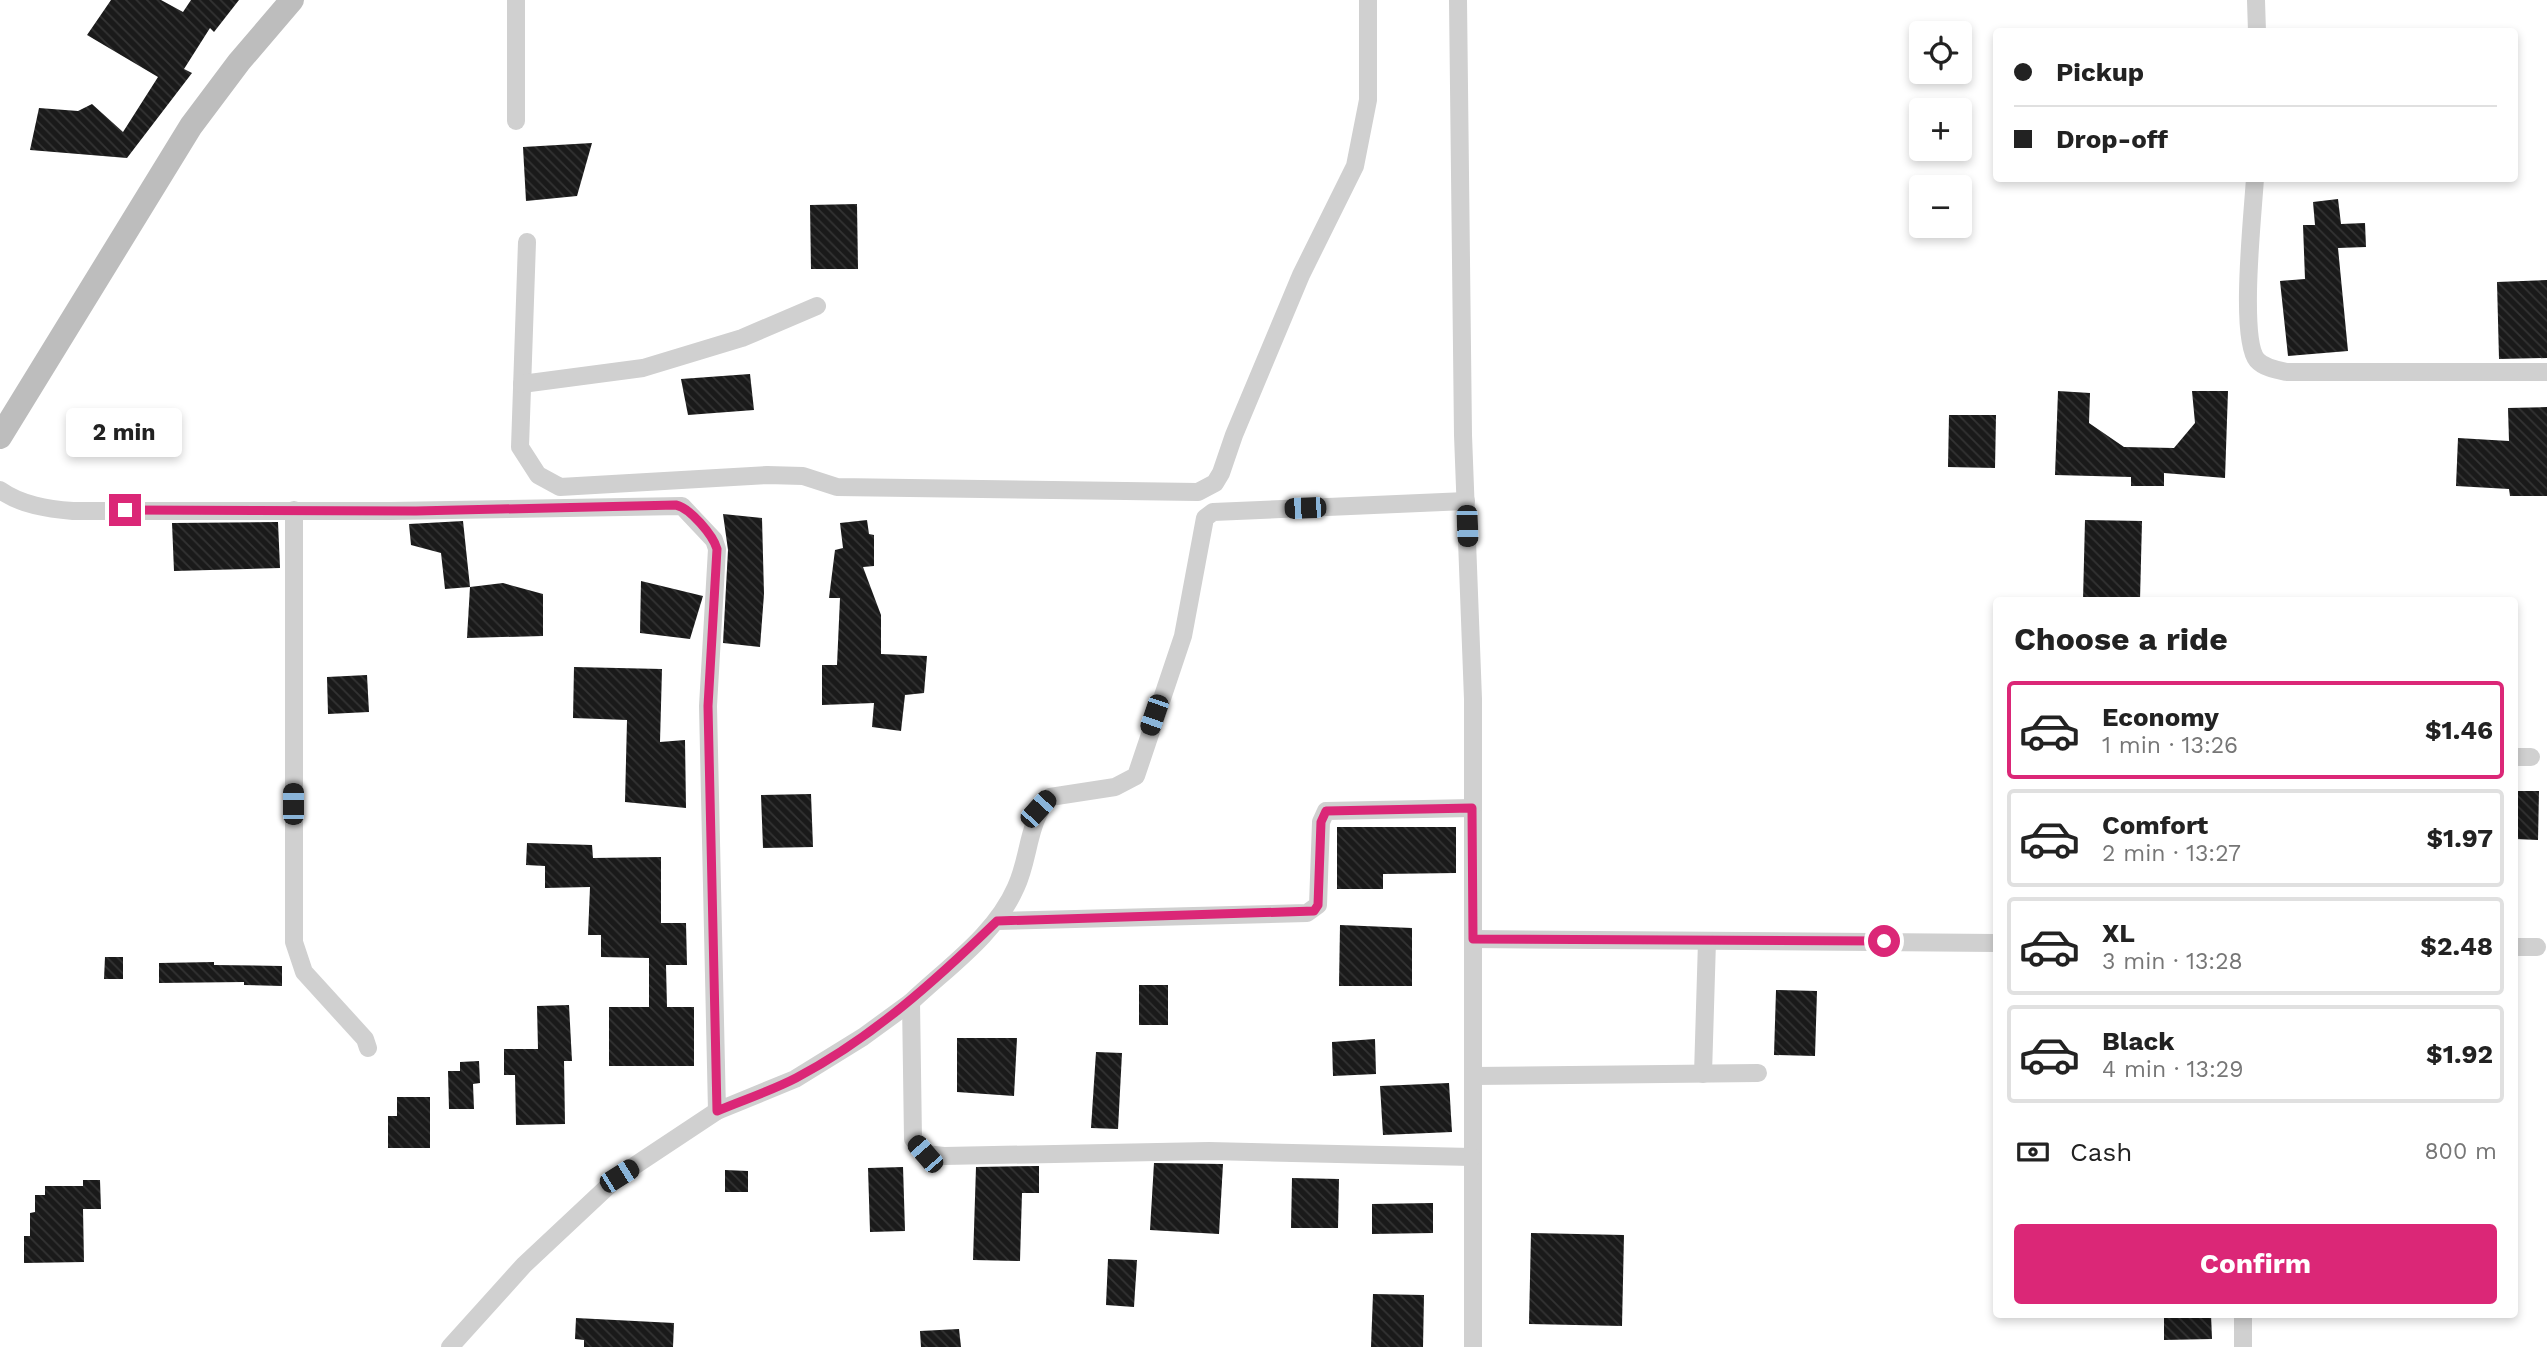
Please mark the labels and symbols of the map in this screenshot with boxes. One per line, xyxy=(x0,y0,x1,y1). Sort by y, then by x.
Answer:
callout: 2 min xyxy=(67,408,183,458)
route end xyxy=(109,494,141,526)
car xyxy=(1284,497,1327,519)
car xyxy=(1456,505,1479,547)
car xyxy=(1138,692,1171,738)
car xyxy=(283,783,304,825)
car xyxy=(1017,786,1060,832)
route start xyxy=(1868,925,1900,957)
car xyxy=(904,1131,947,1177)
car xyxy=(596,1156,643,1196)

